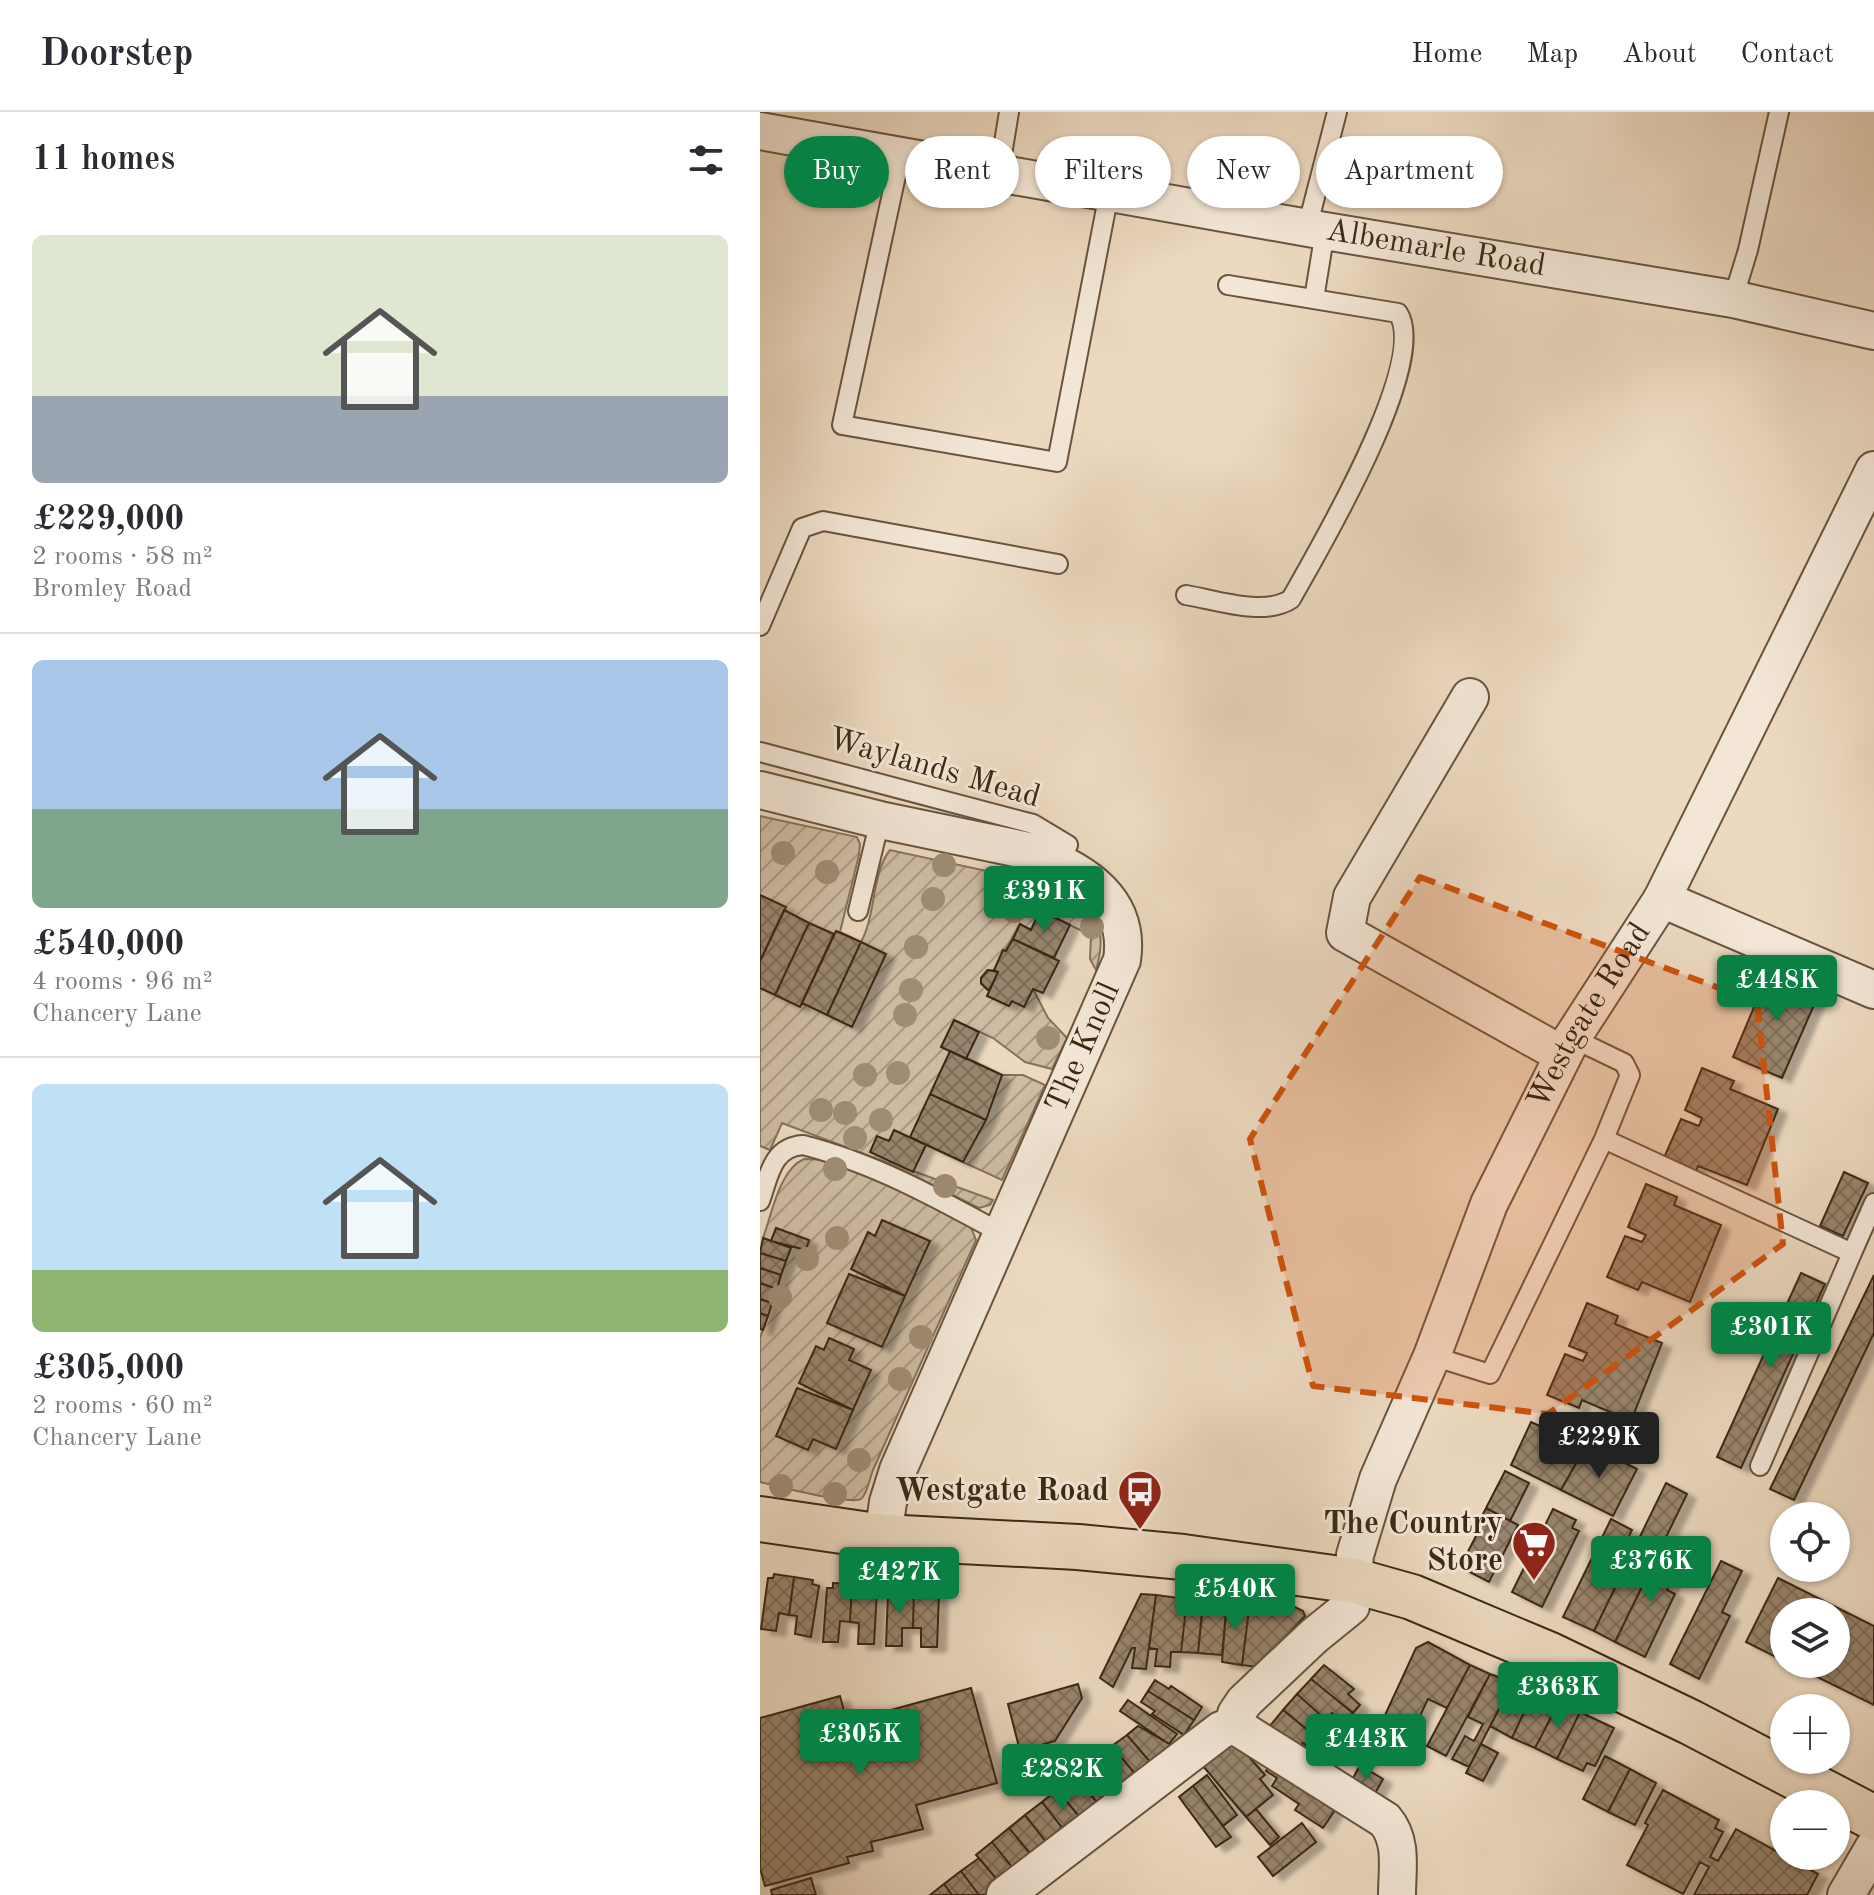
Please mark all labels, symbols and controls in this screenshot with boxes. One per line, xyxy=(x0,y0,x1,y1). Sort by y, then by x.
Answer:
text: Doorstep xyxy=(40,36,193,74)
text: Home xyxy=(1411,41,1482,69)
text: Map xyxy=(1526,41,1578,69)
text: About xyxy=(1622,41,1697,69)
text: Contact xyxy=(1741,41,1834,69)
chip: Buy xyxy=(784,136,889,208)
chip: Rent xyxy=(905,136,1019,208)
chip: Filters xyxy=(1035,136,1171,208)
chip: New xyxy=(1187,136,1300,208)
chip: Apartment xyxy=(1316,136,1503,208)
icon: filters xyxy=(684,138,728,182)
text: 11 homes xyxy=(32,143,175,177)
street label: Albemarle Road xyxy=(1323,215,1548,283)
icon: home xyxy=(308,287,452,431)
text: £229,000 xyxy=(32,503,184,537)
text: 2 rooms · 58 m² xyxy=(32,544,213,570)
text: Bromley Road xyxy=(32,576,192,602)
icon: home xyxy=(308,712,452,856)
street label: Waylands Mead xyxy=(824,723,1044,815)
pin: £391K xyxy=(988,866,1100,934)
text: £391K xyxy=(1002,879,1086,905)
street label: Westgate Road xyxy=(1523,918,1658,1114)
text: £540,000 xyxy=(32,928,184,962)
pin: £448K xyxy=(1721,955,1833,1023)
text: £448K xyxy=(1735,968,1819,994)
text: 4 rooms · 96 m² xyxy=(32,969,213,995)
street label: The Knoll xyxy=(1041,978,1127,1118)
text: Chancery Lane xyxy=(32,1001,202,1027)
icon: home xyxy=(308,1136,452,1280)
pin: £301K xyxy=(1715,1302,1827,1370)
text: £301K xyxy=(1729,1315,1813,1341)
text: £305,000 xyxy=(32,1352,184,1386)
text: 2 rooms · 60 m² xyxy=(32,1393,213,1419)
pin: £229K xyxy=(1543,1412,1655,1480)
text: Chancery Lane xyxy=(32,1425,202,1451)
text: £229K xyxy=(1557,1425,1641,1451)
bus stop icon: Westgate Road xyxy=(1116,1468,1164,1531)
place label: Westgate Road xyxy=(894,1476,1109,1508)
map controls xyxy=(1770,1502,1850,1870)
button: locate xyxy=(1770,1502,1850,1582)
place label: The Country Store xyxy=(1323,1509,1503,1578)
supermarket icon: The Country Store xyxy=(1510,1519,1558,1582)
pin: £376K xyxy=(1595,1536,1707,1604)
pin: £427K xyxy=(843,1547,955,1615)
text: £376K xyxy=(1609,1549,1693,1575)
text: £427K xyxy=(857,1560,941,1586)
pin: £540K xyxy=(1179,1564,1291,1632)
text: £540K xyxy=(1193,1577,1277,1603)
button: layers xyxy=(1770,1598,1850,1678)
pin: £363K xyxy=(1502,1662,1614,1730)
text: £363K xyxy=(1516,1675,1600,1701)
button: + xyxy=(1770,1694,1850,1774)
pin: £305K xyxy=(804,1709,916,1777)
pin: £443K xyxy=(1310,1714,1422,1782)
text: £305K xyxy=(818,1722,902,1748)
text: £443K xyxy=(1324,1727,1408,1753)
pin: £282K xyxy=(1006,1744,1118,1812)
text: £282K xyxy=(1020,1757,1104,1783)
button: − xyxy=(1770,1790,1850,1870)

